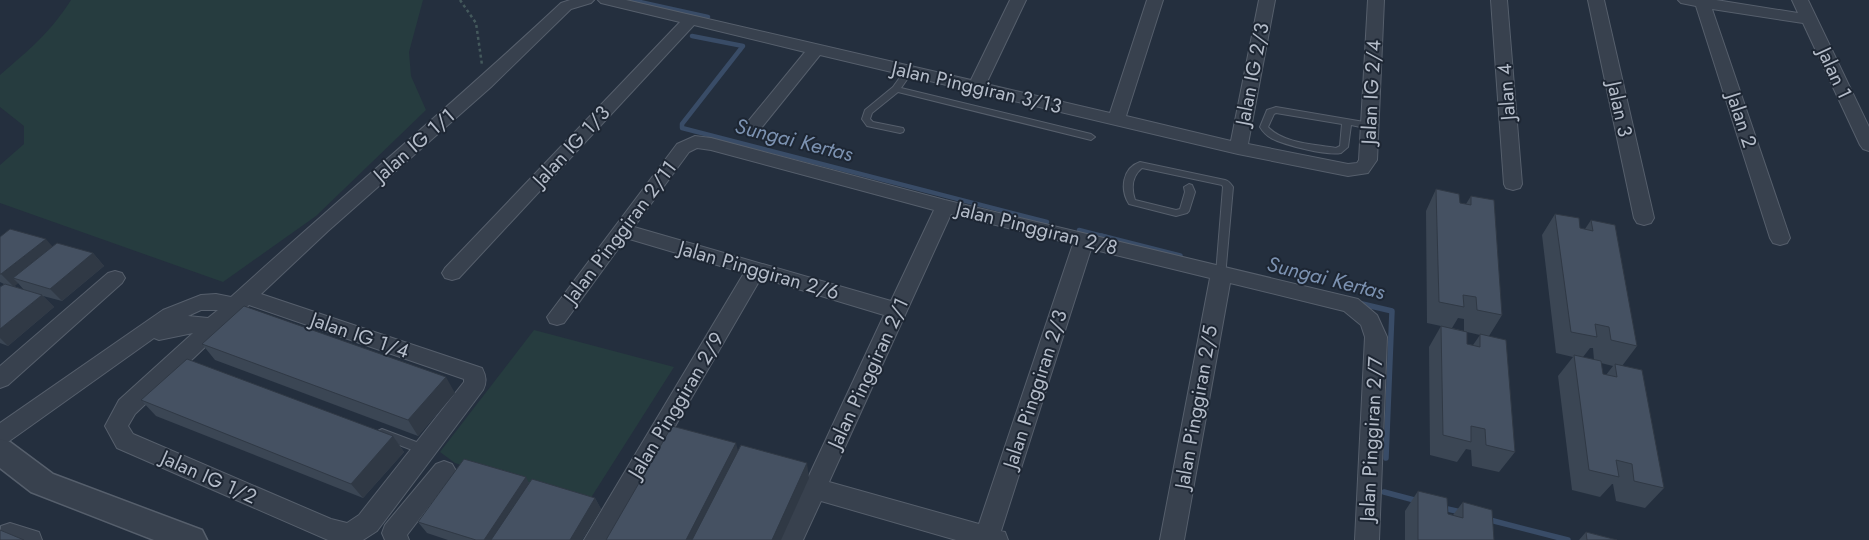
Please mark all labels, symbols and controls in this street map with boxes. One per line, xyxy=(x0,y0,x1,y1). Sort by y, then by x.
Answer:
street label: Jalan IG 2/3 xyxy=(1228,20,1277,131)
street label: Jalan IG 2/4 xyxy=(1354,39,1389,148)
street label: Jalan 1 xyxy=(1809,40,1859,104)
street label: Jalan Pinggiran 3/13 xyxy=(886,53,1065,121)
street label: Jalan 4 xyxy=(1490,62,1523,124)
street label: Jalan 3 xyxy=(1599,76,1640,140)
street label: Jalan 2 xyxy=(1718,86,1764,152)
street label: Jalan IG 1/3 xyxy=(524,99,617,196)
street label: Jalan IG 1/1 xyxy=(365,102,462,191)
water label: Sungai Kertas xyxy=(732,111,857,169)
street label: Jalan Pinggiran 2/11 xyxy=(555,155,684,312)
street label: Jalan Pinggiran 2/8 xyxy=(950,194,1121,263)
street label: Jalan Pinggiran 2/6 xyxy=(672,233,843,307)
water label: Sungai Kertas xyxy=(1264,249,1389,307)
street label: Jalan Pinggiran 2/1 xyxy=(820,293,916,456)
street label: Jalan IG 1/4 xyxy=(304,304,413,366)
street label: Jalan Pinggiran 2/3 xyxy=(995,306,1075,475)
street label: Jalan Pinggiran 2/5 xyxy=(1167,323,1225,494)
street label: Jalan Pinggiran 2/9 xyxy=(620,327,732,486)
street label: Jalan Pinggiran 2/7 xyxy=(1353,355,1390,525)
street label: Jalan IG 1/2 xyxy=(153,442,261,511)

